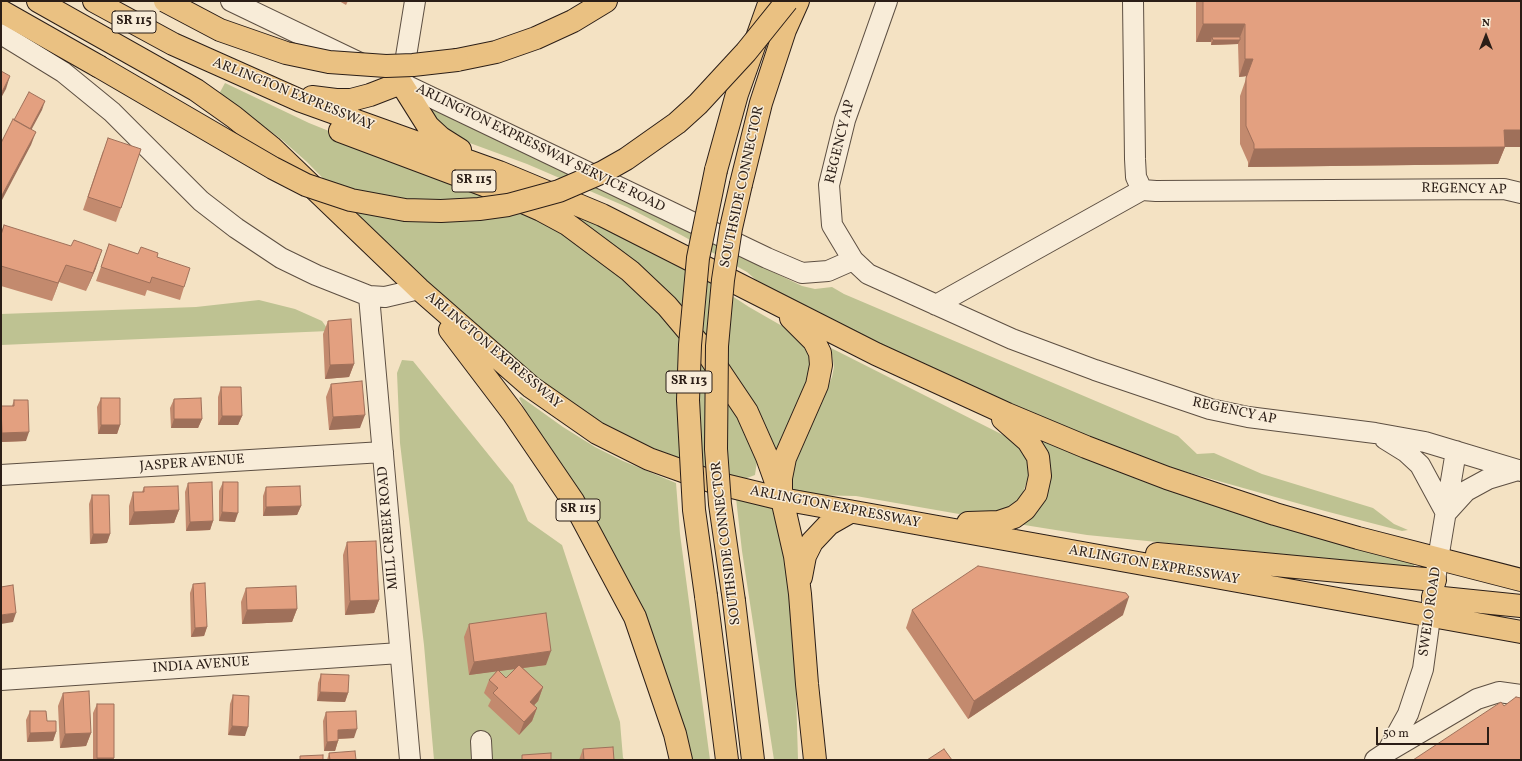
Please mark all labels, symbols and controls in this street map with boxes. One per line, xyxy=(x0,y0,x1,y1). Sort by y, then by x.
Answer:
road number: SR 115 xyxy=(112,11,156,33)
north arrow xyxy=(1466,16,1506,56)
text: N xyxy=(1482,16,1490,31)
street label: ARLINGTON EXPRESSWAY xyxy=(210,55,376,135)
street label: ARLINGTON EXPRESSWAY SERVICE ROAD xyxy=(413,81,667,217)
street label: REGENCY AP xyxy=(823,98,859,186)
street label: SOUTHSIDE CONNECTOR xyxy=(718,104,768,270)
road number: SR 115 xyxy=(452,170,496,192)
street label: REGENCY AP xyxy=(1421,181,1507,199)
street label: ARLINGTON EXPRESSWAY xyxy=(421,289,565,413)
road number: SR 113 xyxy=(666,371,712,393)
street label: REGENCY AP xyxy=(1190,395,1278,429)
street label: JASPER AVENUE xyxy=(139,452,245,476)
street label: SOUTHSIDE CONNECTOR xyxy=(709,460,745,626)
street label: MILL CREEK ROAD xyxy=(375,466,403,590)
street label: ARLINGTON EXPRESSWAY xyxy=(748,483,922,533)
road number: SR 115 xyxy=(556,499,600,521)
street label: ARLINGTON EXPRESSWAY xyxy=(1067,543,1241,589)
street label: SWELO ROAD xyxy=(1416,566,1446,658)
street label: INDIA AVENUE xyxy=(152,654,250,678)
scale bar xyxy=(1378,719,1491,745)
text: 50 m xyxy=(1383,726,1409,742)

